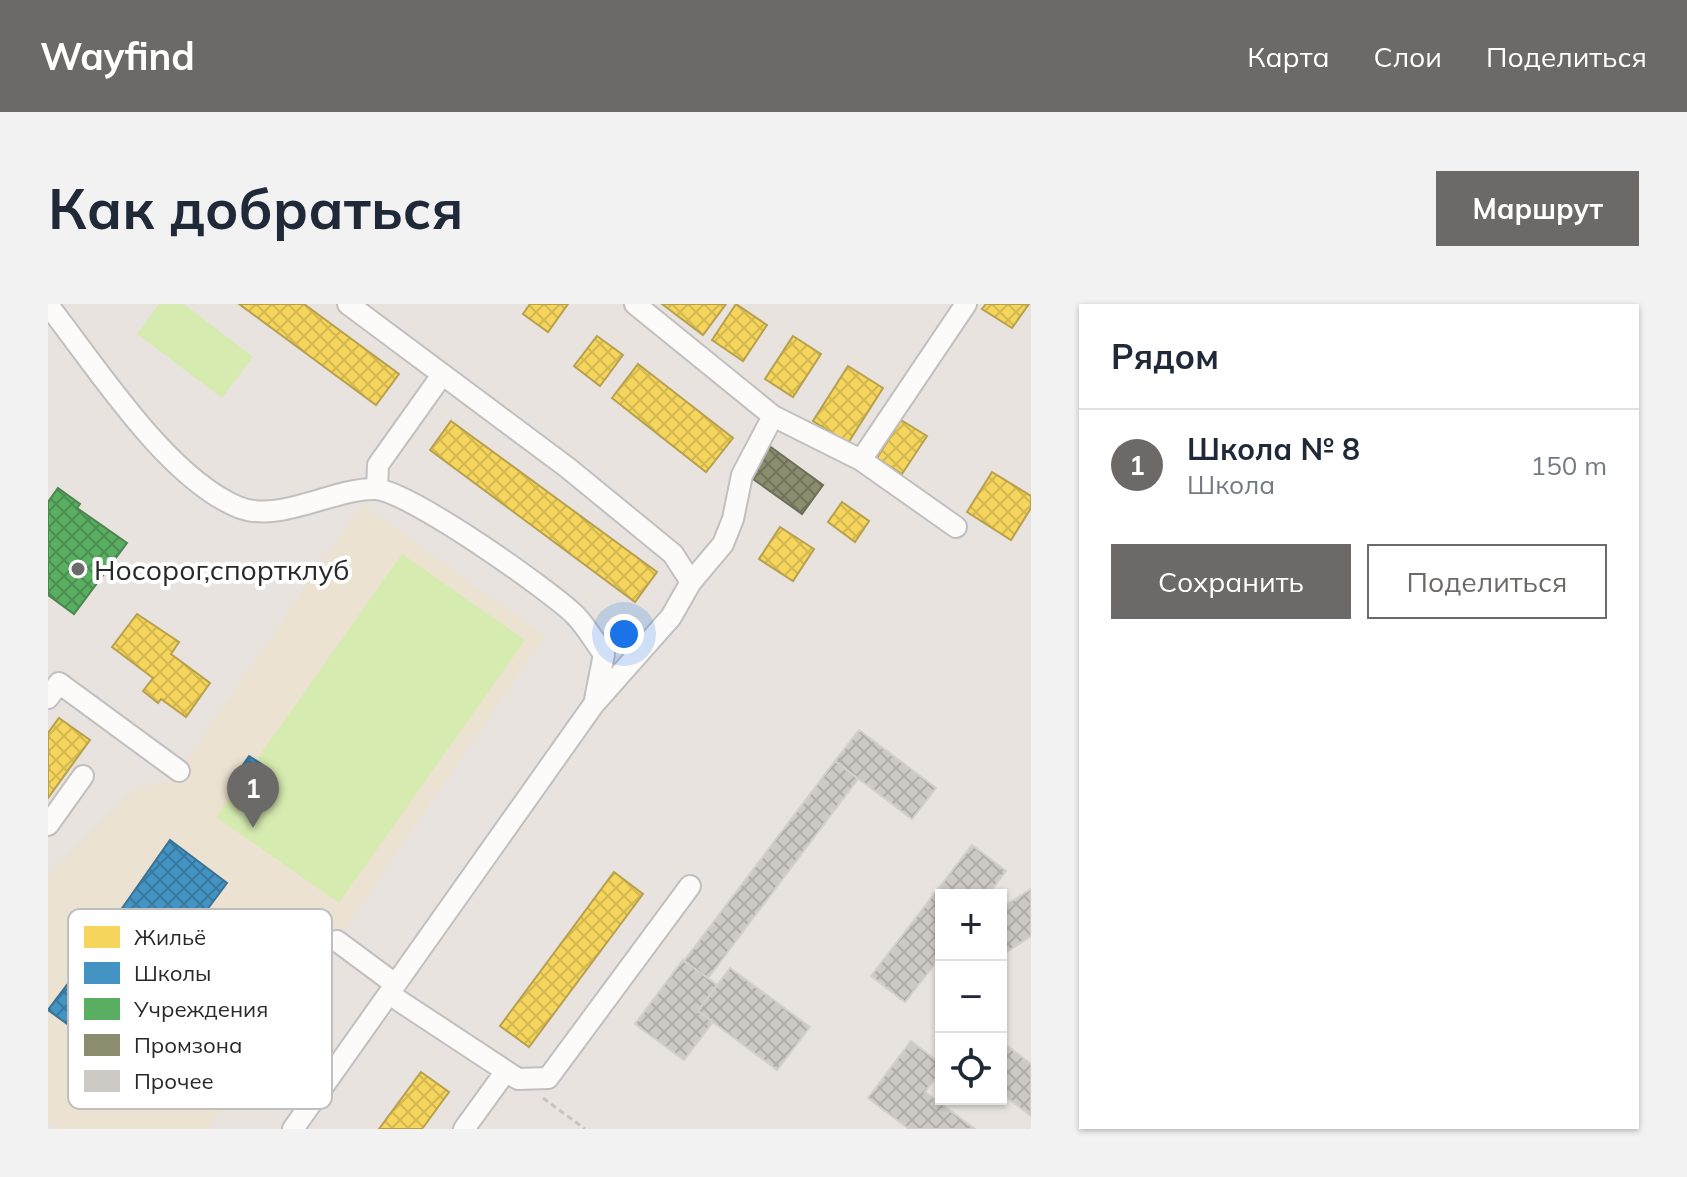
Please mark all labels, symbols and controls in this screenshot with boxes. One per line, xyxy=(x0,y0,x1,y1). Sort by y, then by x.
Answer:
text: Wayfind xyxy=(40,32,195,80)
text: Карта xyxy=(1247,39,1330,74)
text: Слои xyxy=(1374,39,1442,74)
text: Поделиться xyxy=(1486,39,1647,74)
button: Маршрут xyxy=(1436,171,1639,246)
text: Как добраться xyxy=(48,173,463,243)
text: Рядом xyxy=(1111,335,1219,378)
text: Школа № 8 xyxy=(1187,430,1360,468)
text: 1 xyxy=(1129,449,1145,482)
text: 150 m xyxy=(1531,449,1607,482)
text: Школа xyxy=(1187,468,1275,501)
button: Сохранить xyxy=(1111,544,1351,619)
button: Поделиться xyxy=(1367,544,1607,619)
place label: Носорог,спортклуб xyxy=(94,552,350,587)
marker: Носорог,спортклуб xyxy=(69,560,87,578)
your location xyxy=(604,614,644,654)
pin: 1 xyxy=(227,762,279,828)
map controls xyxy=(935,889,1007,1105)
button: + xyxy=(935,889,1007,961)
legend xyxy=(68,909,332,1109)
text: Жильё xyxy=(134,923,206,951)
text: Школы xyxy=(134,959,211,987)
button: − xyxy=(935,961,1007,1033)
text: Учреждения xyxy=(133,995,268,1023)
text: Промзона xyxy=(134,1031,242,1059)
button: locate xyxy=(935,1033,1007,1105)
text: Прочее xyxy=(134,1067,214,1095)

